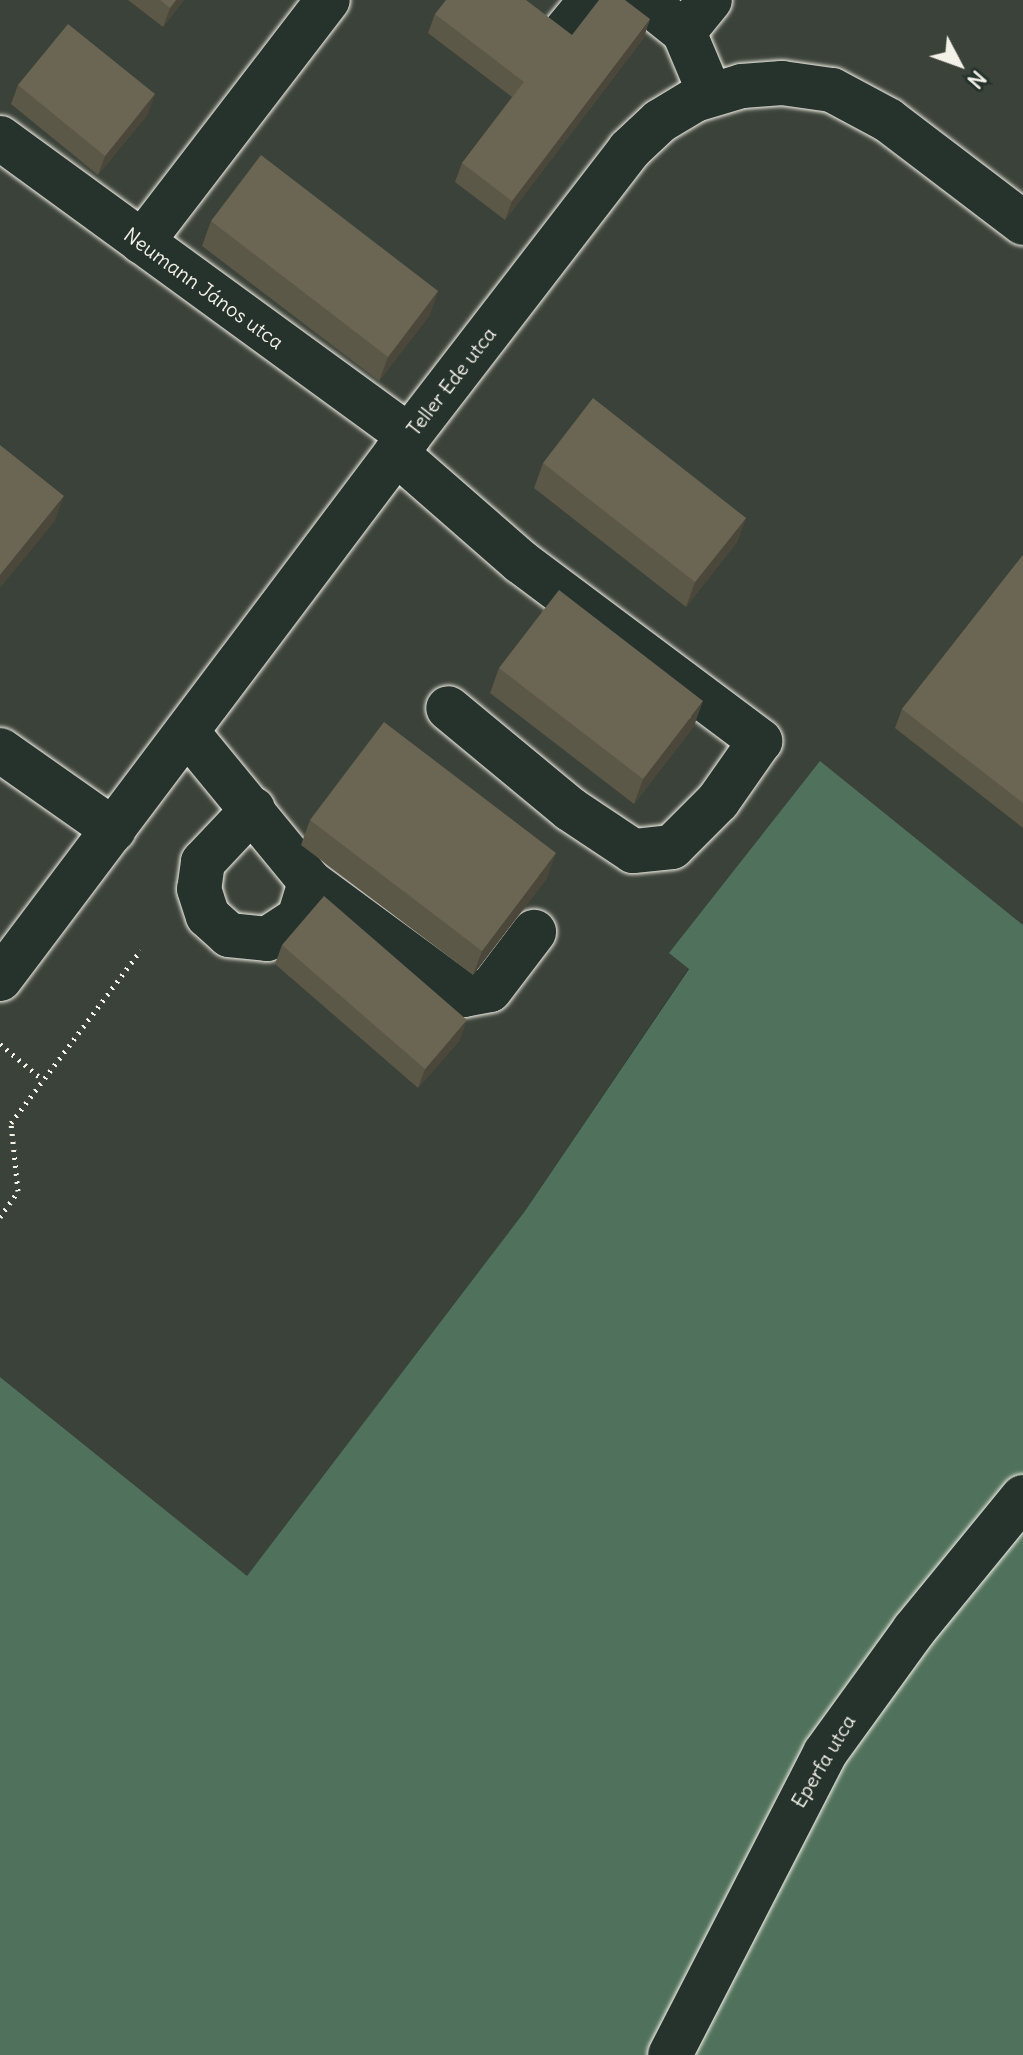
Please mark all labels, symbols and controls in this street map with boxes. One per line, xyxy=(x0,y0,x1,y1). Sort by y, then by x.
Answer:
north arrow xyxy=(919,24,999,104)
text: N xyxy=(962,65,993,95)
street label: Neumann János utca xyxy=(120,222,288,354)
street label: Teller Ede utca xyxy=(401,322,501,440)
street label: Eperfa utca xyxy=(786,1710,860,1812)

